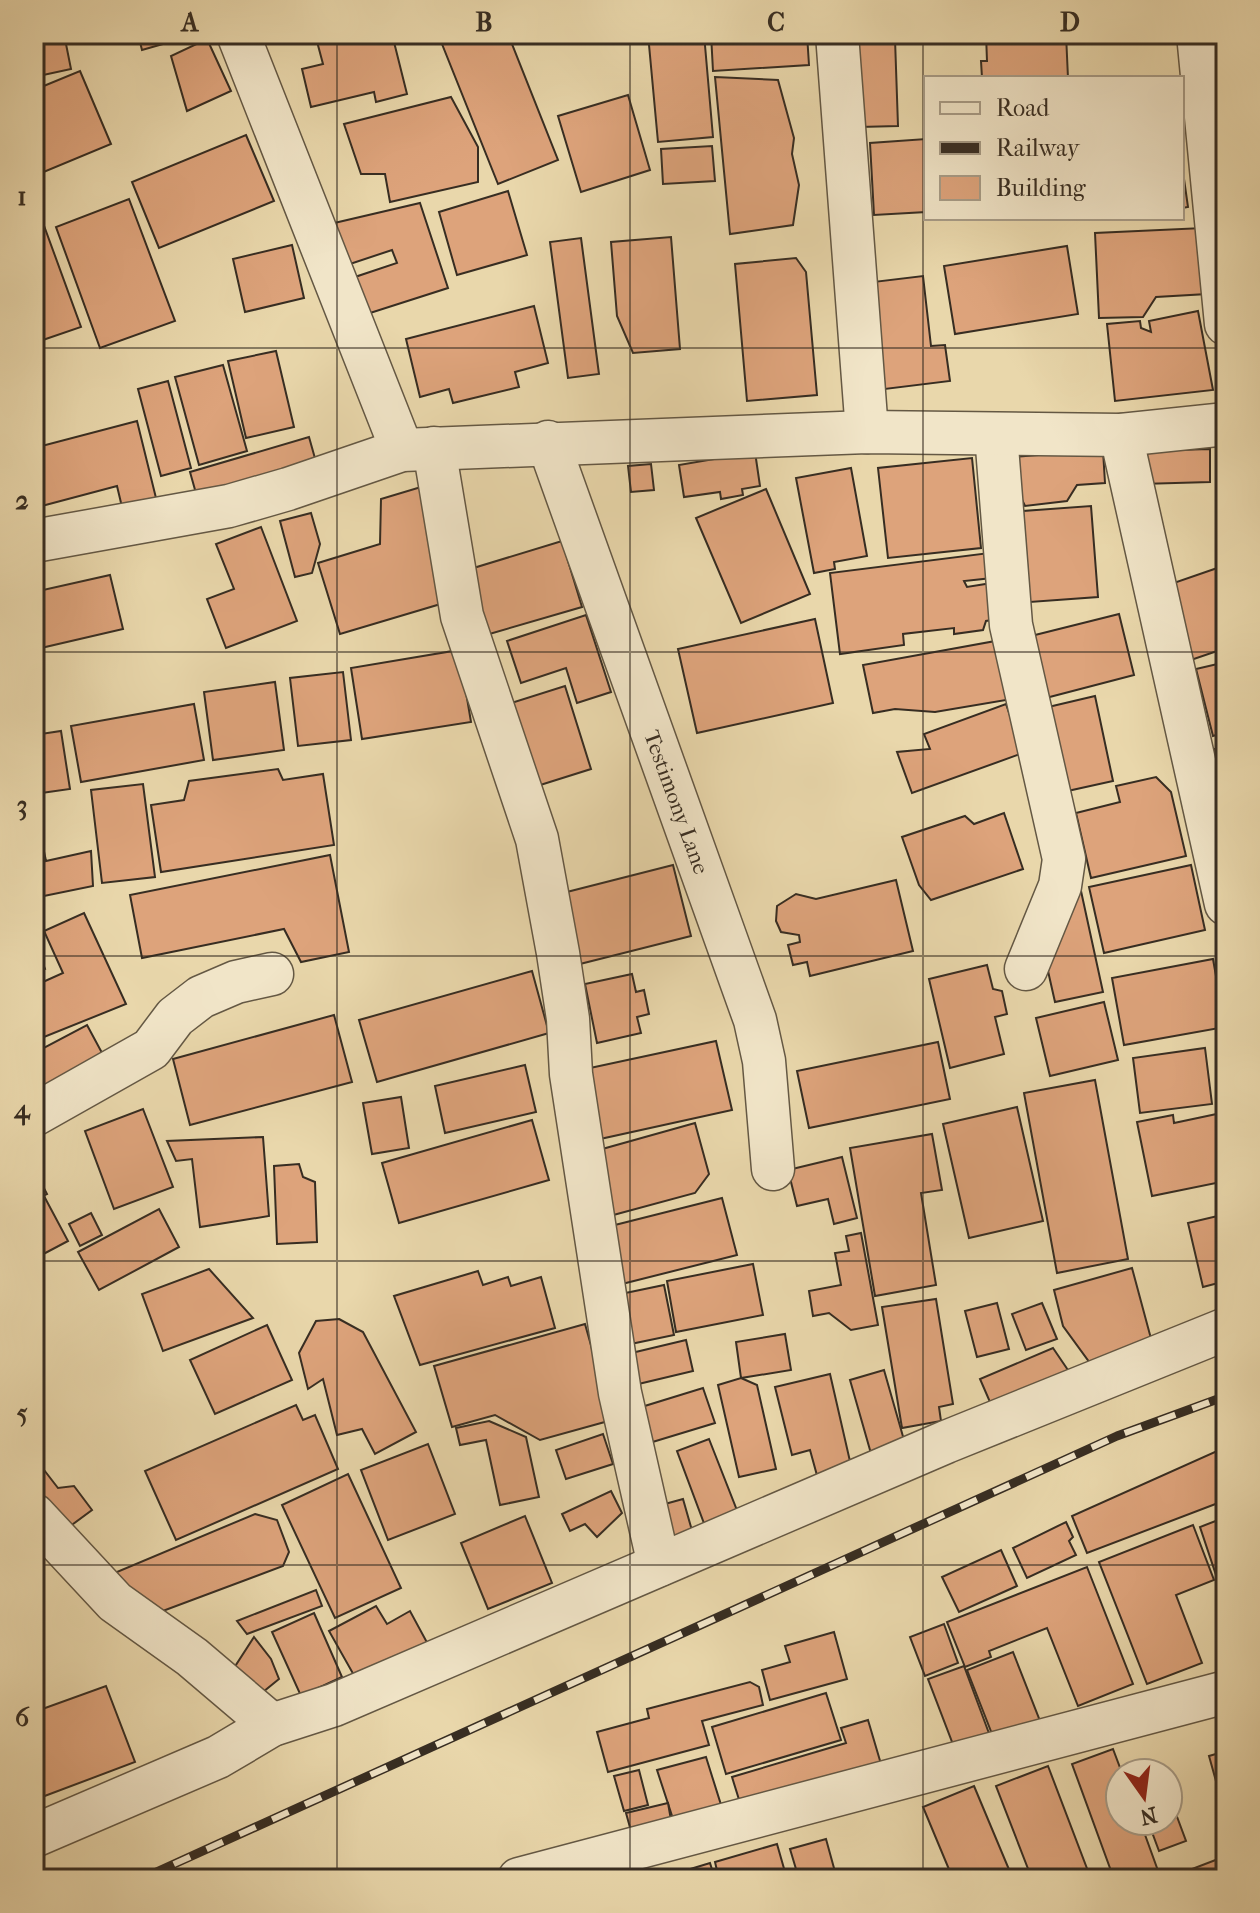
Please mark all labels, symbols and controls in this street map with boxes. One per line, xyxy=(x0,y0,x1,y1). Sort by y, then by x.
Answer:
text: A xyxy=(180,7,200,38)
text: B xyxy=(476,7,493,38)
text: C xyxy=(767,7,785,38)
text: D xyxy=(1060,7,1080,38)
legend xyxy=(924,76,1184,220)
text: Road xyxy=(996,94,1050,122)
text: Railway xyxy=(996,134,1081,162)
text: Building xyxy=(996,174,1087,202)
text: 1 xyxy=(17,181,27,212)
text: 2 xyxy=(15,485,29,516)
street label: Testimony Lane xyxy=(638,727,714,878)
text: 3 xyxy=(17,790,27,821)
text: 4 xyxy=(13,1094,31,1126)
text: 5 xyxy=(16,1398,28,1429)
text: 6 xyxy=(15,1702,30,1733)
north arrow xyxy=(1104,1757,1184,1837)
text: N xyxy=(1137,1801,1160,1830)

